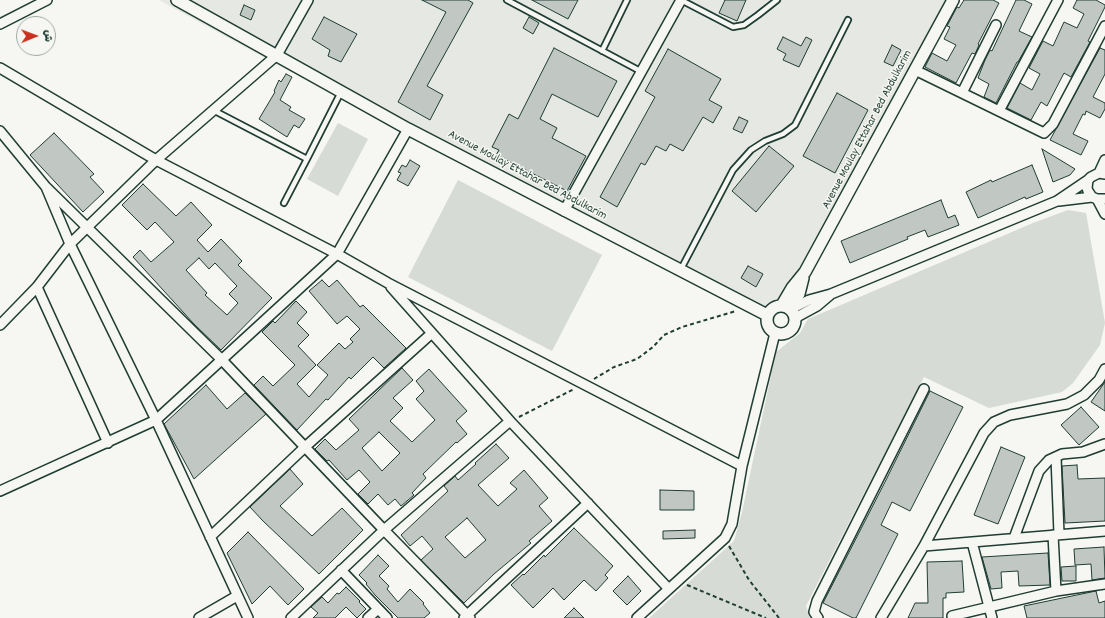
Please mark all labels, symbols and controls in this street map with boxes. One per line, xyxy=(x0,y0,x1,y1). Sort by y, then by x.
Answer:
north arrow xyxy=(16,16,56,56)
text: ش xyxy=(39,30,55,42)
street label: Avenue Moulay Ettahar Bed Abdulkarim xyxy=(820,48,916,212)
street label: Avenue Moulay Ettahar Bed Abdulkarim xyxy=(445,128,609,224)

